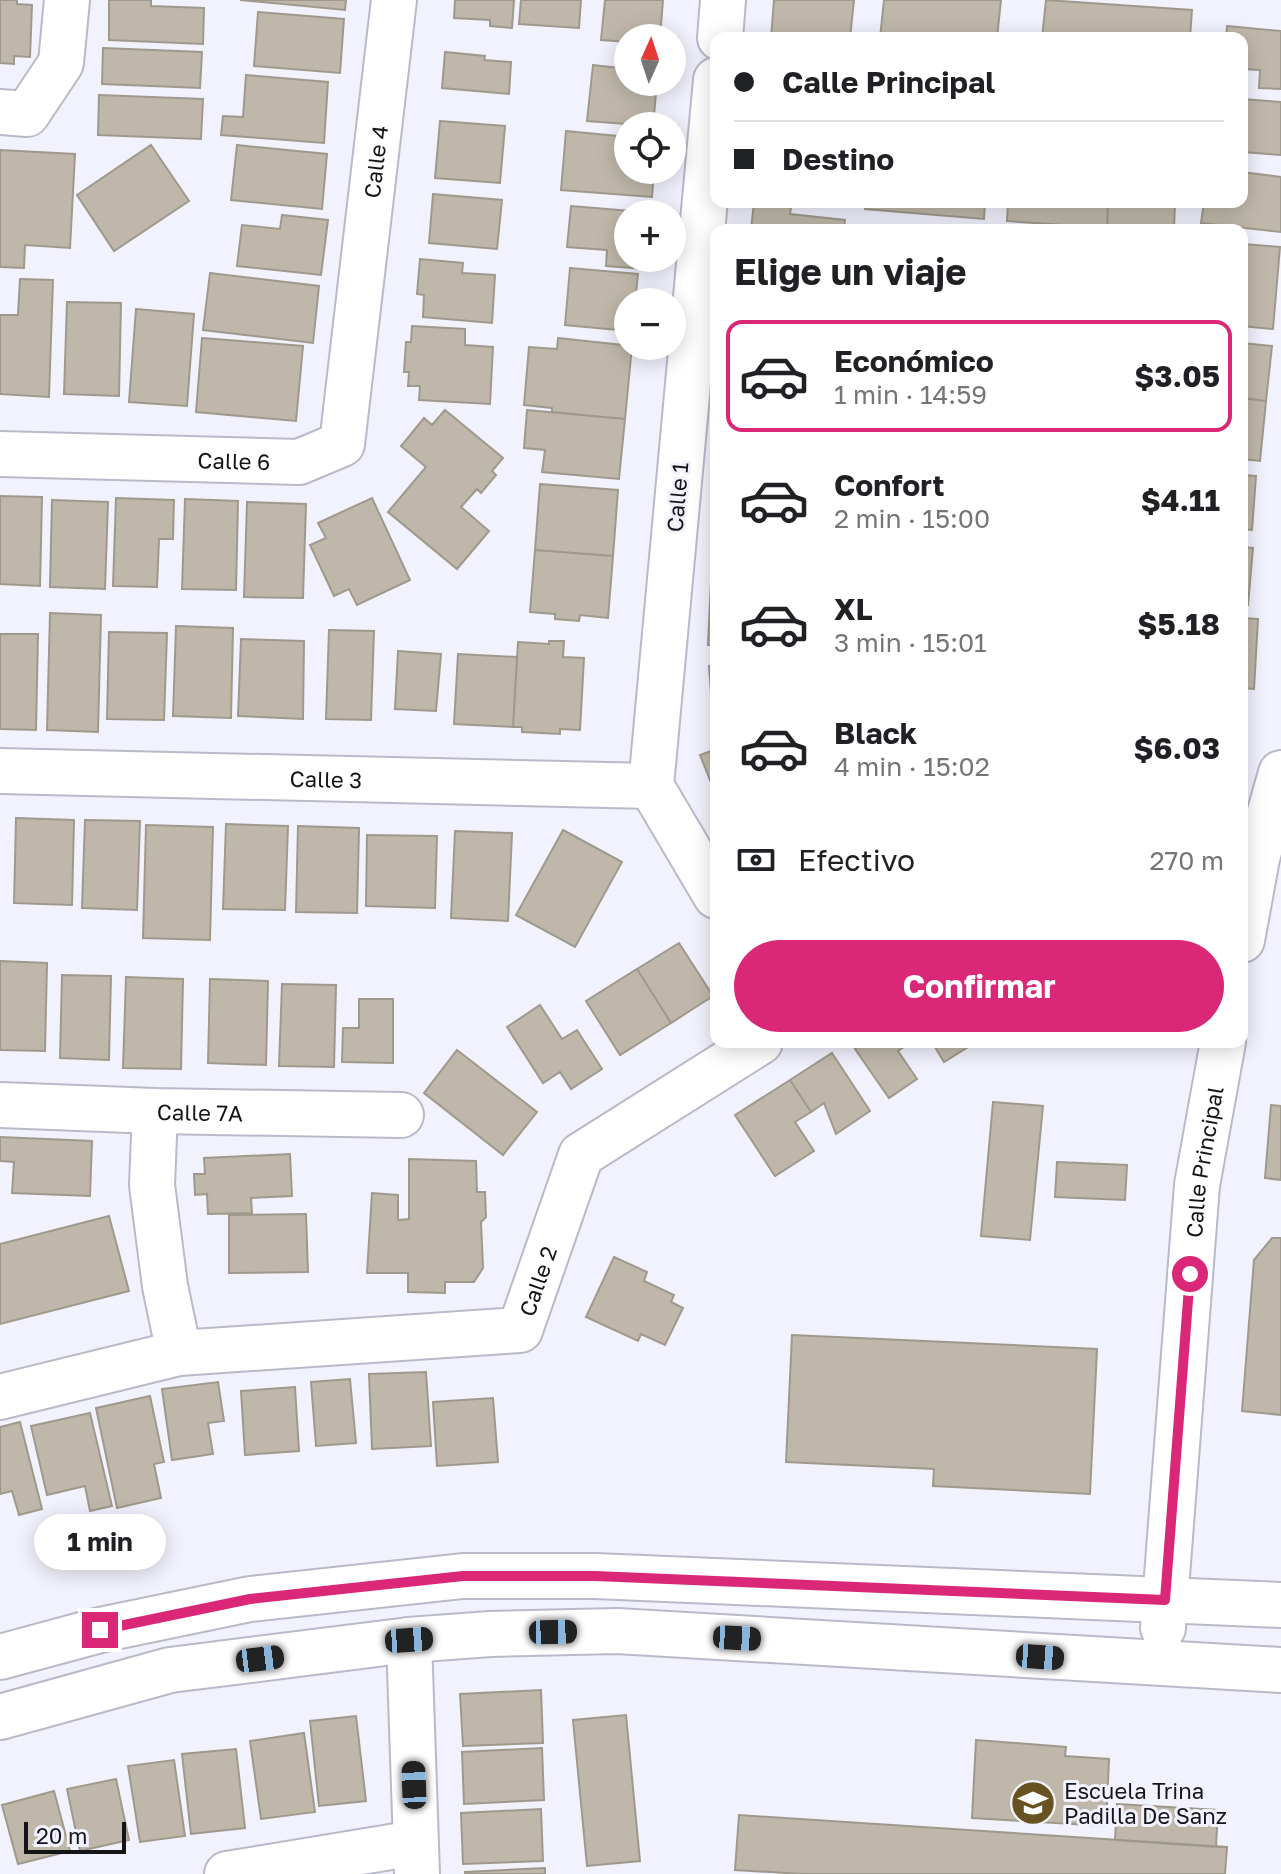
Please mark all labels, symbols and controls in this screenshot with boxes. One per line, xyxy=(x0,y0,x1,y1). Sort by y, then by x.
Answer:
north arrow xyxy=(614,24,686,96)
map controls xyxy=(614,24,686,360)
text: Calle Principal xyxy=(782,64,995,100)
button: locate xyxy=(614,112,686,184)
street label: Calle 4 xyxy=(357,124,393,199)
text: Destino xyxy=(782,141,894,177)
button: + xyxy=(614,200,686,272)
text: Elige un viaje xyxy=(734,250,966,293)
button: − xyxy=(614,288,686,360)
icon: car xyxy=(738,340,810,412)
text: Económico xyxy=(834,343,994,379)
text: $3.05 xyxy=(1134,358,1220,394)
text: 1 min · 14:59 xyxy=(834,379,987,410)
street label: Calle 6 xyxy=(197,446,271,475)
street label: Calle 1 xyxy=(660,461,694,533)
icon: car xyxy=(738,464,810,536)
text: Confort xyxy=(834,467,945,503)
text: $4.11 xyxy=(1141,482,1220,518)
text: 2 min · 15:00 xyxy=(834,503,990,534)
icon: car xyxy=(738,588,810,660)
text: XL xyxy=(834,591,873,627)
text: $5.18 xyxy=(1137,606,1220,642)
text: 3 min · 15:01 xyxy=(834,627,987,658)
icon: car xyxy=(738,712,810,784)
text: Black xyxy=(834,715,917,751)
text: $6.03 xyxy=(1133,730,1220,766)
text: 4 min · 15:02 xyxy=(834,751,990,782)
street label: Calle 3 xyxy=(289,764,362,793)
icon: cash xyxy=(734,838,778,882)
text: Efectivo xyxy=(798,842,915,878)
text: 270 m xyxy=(1150,845,1224,876)
button: Confirmar xyxy=(734,940,1224,1032)
street label: Calle Principal xyxy=(1180,1084,1228,1239)
street label: Calle 7A xyxy=(157,1098,243,1126)
street label: Calle 2 xyxy=(512,1242,562,1320)
route start xyxy=(1172,1256,1208,1292)
callout: 1 min xyxy=(34,1514,166,1570)
text: 1 min xyxy=(67,1526,133,1557)
route end xyxy=(82,1612,118,1648)
car xyxy=(529,1620,577,1644)
car xyxy=(712,1625,762,1651)
car xyxy=(384,1626,434,1654)
car xyxy=(1015,1643,1065,1671)
car xyxy=(235,1644,285,1674)
car xyxy=(401,1761,427,1809)
place label: Escuela Trina Padilla De Sanz xyxy=(1064,1777,1227,1829)
school or university icon: Escuela Trina Padilla De Sanz xyxy=(1009,1779,1057,1827)
scale bar xyxy=(24,1818,126,1854)
text: 20 m xyxy=(36,1822,87,1849)

